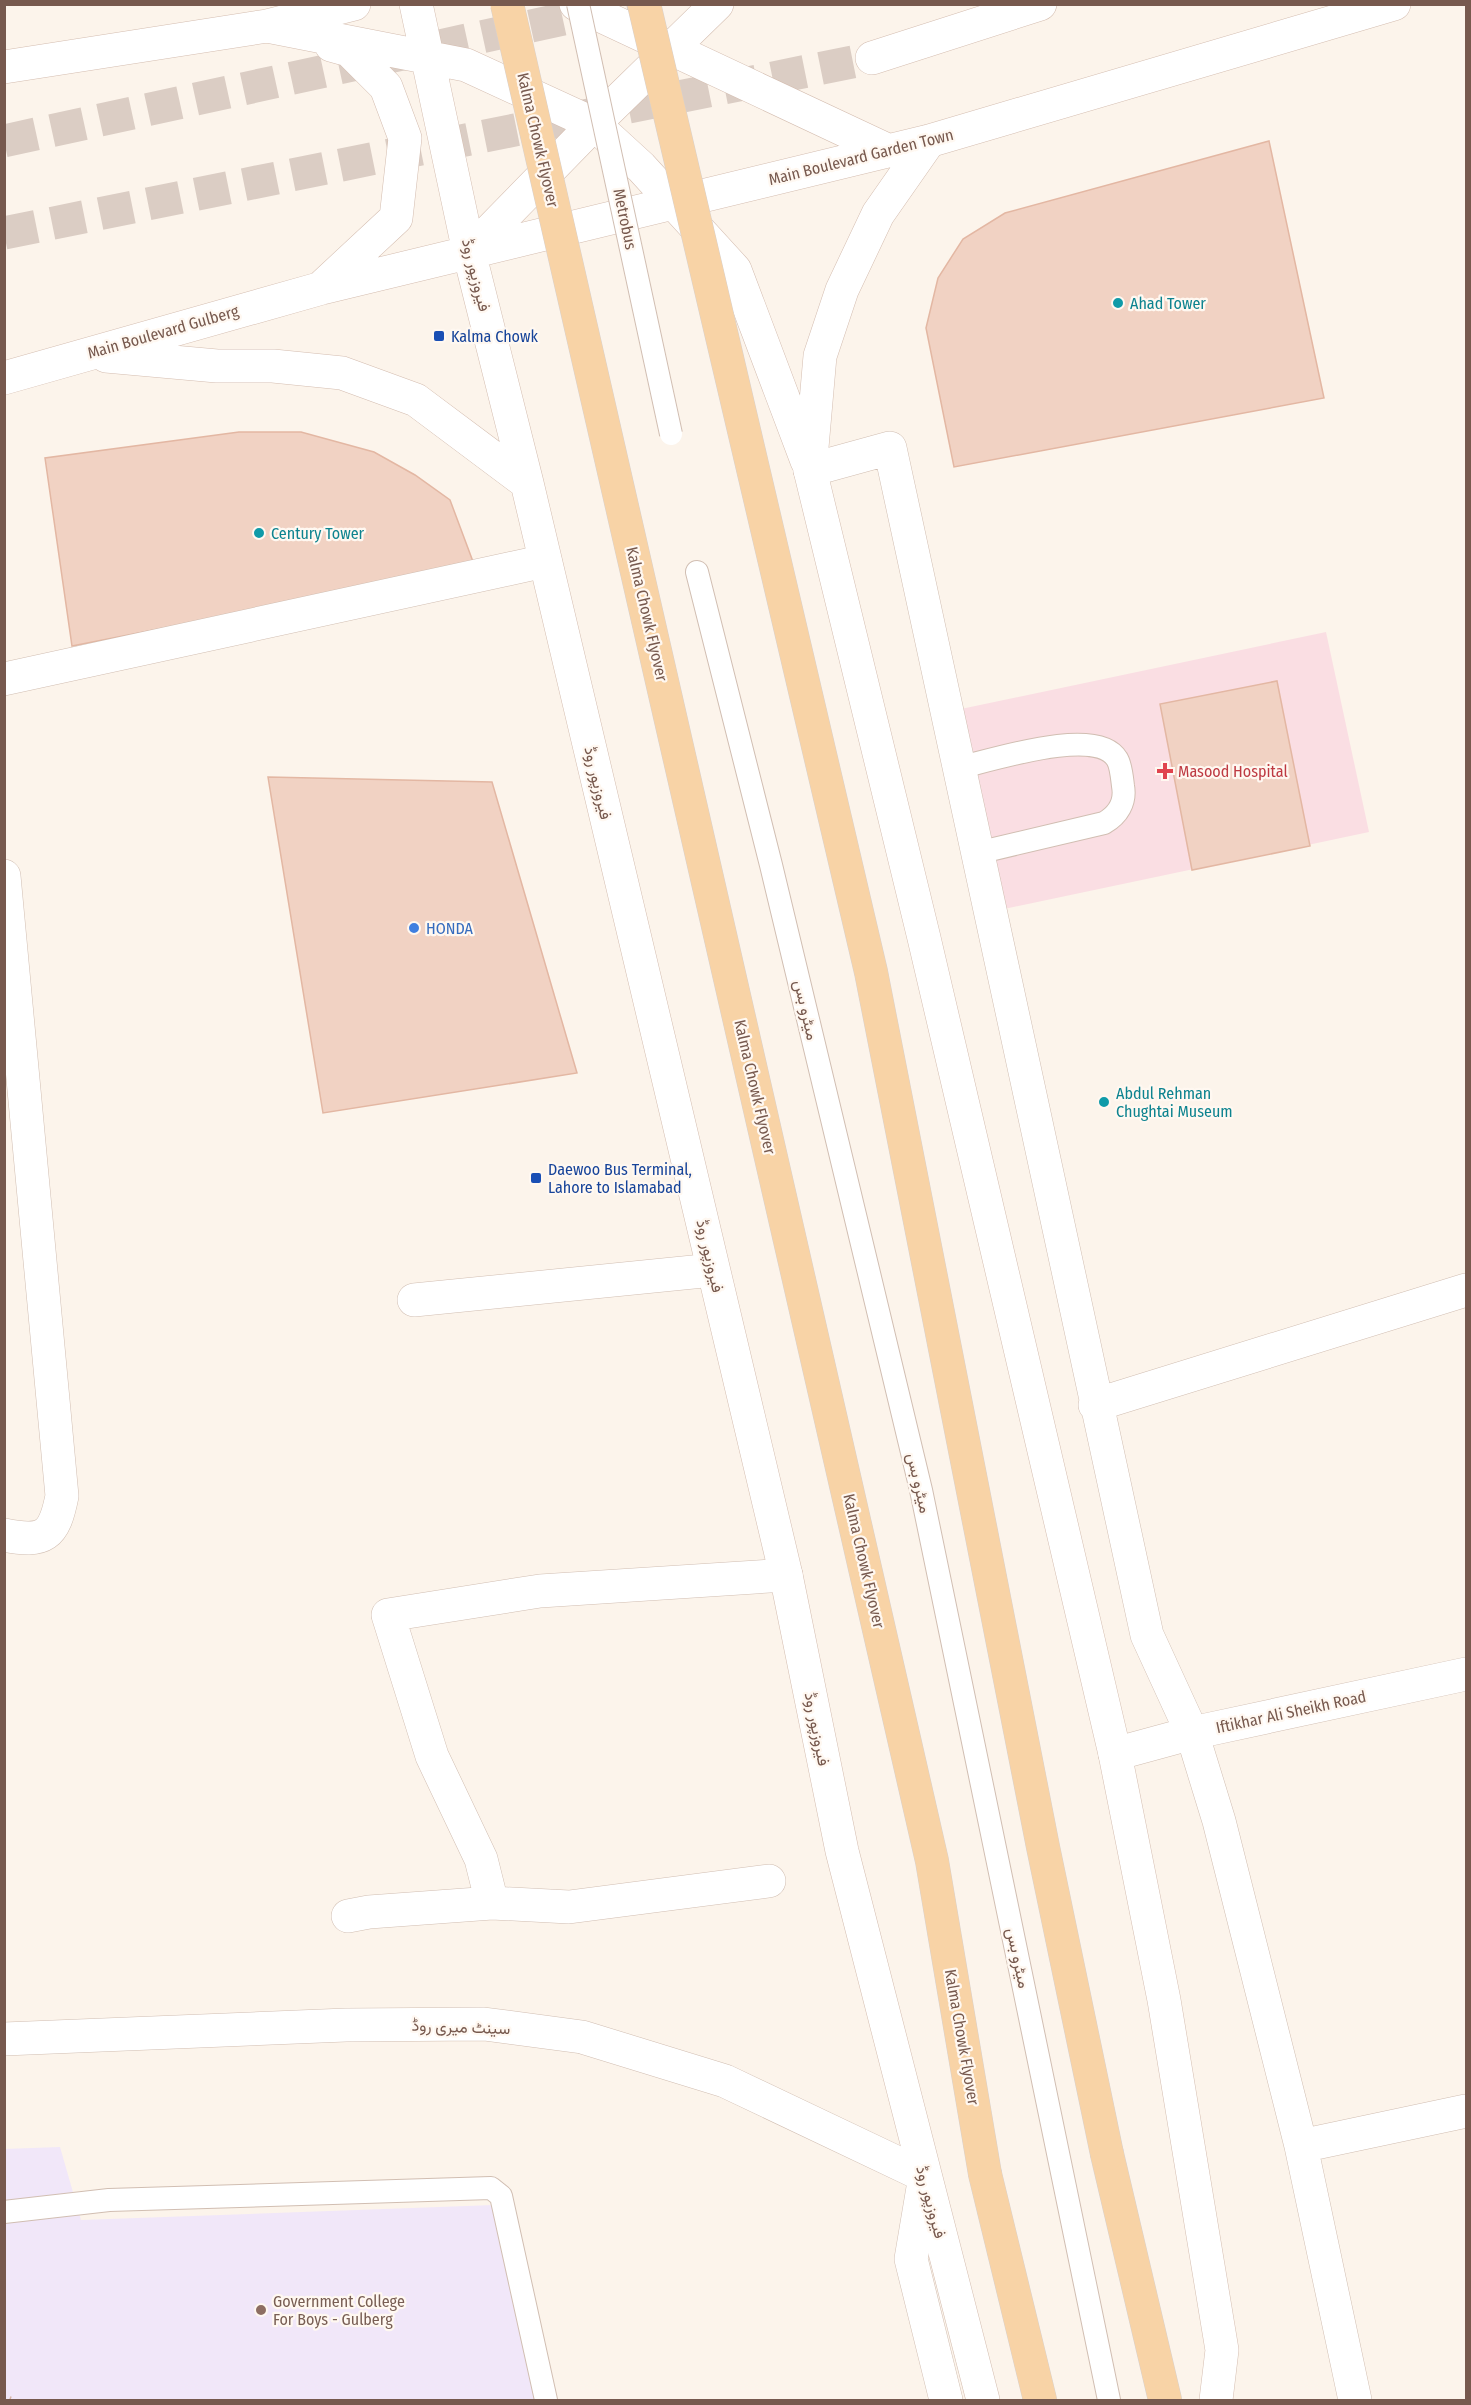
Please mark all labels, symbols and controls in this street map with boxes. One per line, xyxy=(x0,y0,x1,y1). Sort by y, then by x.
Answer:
street label: Kalma Chowk Flyover xyxy=(513,71,563,210)
street label: Main Boulevard Garden Town xyxy=(767,125,955,189)
street label: Metrobus xyxy=(609,187,641,251)
street label: فیروزپور روڈ xyxy=(456,237,494,314)
place label: Ahad Tower xyxy=(1130,294,1206,313)
marker: Ahad Tower xyxy=(1111,296,1125,310)
street label: Main Boulevard Gulberg xyxy=(85,301,241,363)
place label: Kalma Chowk xyxy=(451,327,538,346)
marker: Kalma Chowk xyxy=(432,329,446,343)
place label: Century Tower xyxy=(271,524,365,543)
marker: Century Tower xyxy=(252,526,266,540)
street label: Kalma Chowk Flyover xyxy=(622,545,672,684)
street label: فیروزپور روڈ xyxy=(578,745,616,822)
marker: Masood Hospital xyxy=(1156,762,1174,780)
place label: Masood Hospital xyxy=(1178,762,1288,781)
place label: HONDA xyxy=(426,919,474,938)
marker: HONDA xyxy=(407,921,421,935)
street label: میٹرو بس xyxy=(789,978,822,1042)
street label: Kalma Chowk Flyover xyxy=(730,1018,780,1157)
place label: Abdul Rehman Chughtai Museum xyxy=(1116,1084,1233,1121)
marker: Abdul Rehman Chughtai Museum xyxy=(1097,1095,1111,1109)
place label: Daewoo Bus Terminal, Lahore to Islamabad xyxy=(548,1160,692,1197)
marker: Daewoo Bus Terminal, Lahore to Islamabad xyxy=(529,1171,543,1185)
street label: فیروزپور روڈ xyxy=(690,1218,728,1295)
street label: میٹرو بس xyxy=(902,1451,935,1515)
street label: Kalma Chowk Flyover xyxy=(839,1492,889,1631)
street label: Iftikhar Ali Sheikh Road xyxy=(1214,1687,1368,1737)
street label: فیروزپور روڈ xyxy=(799,1691,833,1768)
street label: میٹرو بس xyxy=(1001,1926,1034,1990)
street label: Kalma Chowk Flyover xyxy=(941,1968,983,2107)
street label: سینٹ میری روڈ xyxy=(411,2016,511,2039)
street label: فیروزپور روڈ xyxy=(910,2164,950,2241)
place label: Government College For Boys - Gulberg xyxy=(273,2292,405,2329)
marker: Government College For Boys - Gulberg xyxy=(254,2303,268,2317)

